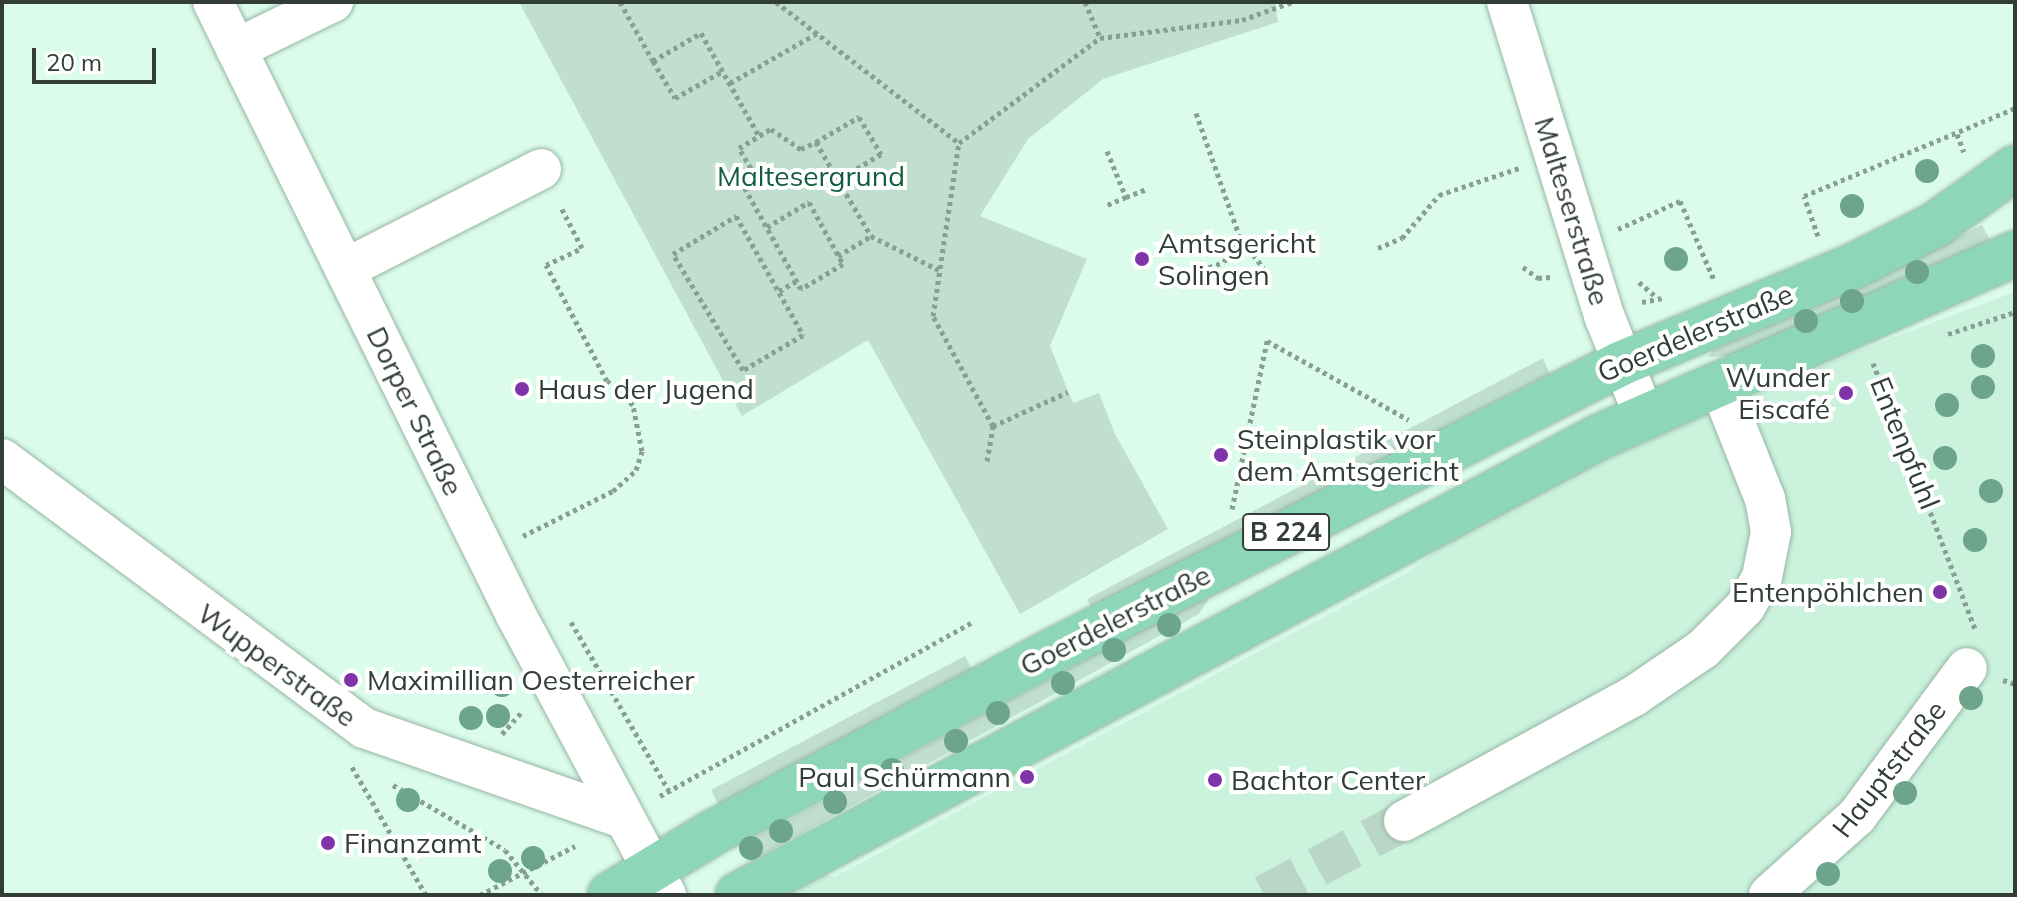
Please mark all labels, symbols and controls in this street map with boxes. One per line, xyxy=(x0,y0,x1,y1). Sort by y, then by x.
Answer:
scale bar xyxy=(36,32,160,82)
text: 20 m xyxy=(46,47,102,77)
street label: Malteserstraße xyxy=(1527,113,1617,309)
park label: Maltesergrund xyxy=(717,159,905,193)
place label: Amtsgericht Solingen xyxy=(1158,226,1316,292)
marker: Amtsgericht Solingen xyxy=(1133,250,1151,268)
street label: Goerdelerstraße xyxy=(1592,277,1798,389)
street label: Dorper Straße xyxy=(360,321,470,501)
place label: Wunder Eiscafé xyxy=(1726,360,1830,426)
place label: Haus der Jugend xyxy=(538,372,754,406)
street label: Entenpfuhl xyxy=(1863,372,1947,514)
marker: Haus der Jugend xyxy=(513,380,531,398)
marker: Wunder Eiscafé xyxy=(1837,384,1855,402)
place label: Steinplastik vor dem Amtsgericht xyxy=(1237,422,1459,488)
marker: Steinplastik vor dem Amtsgericht xyxy=(1212,446,1230,464)
road number: B 224 xyxy=(1242,510,1330,554)
street label: Goerdelerstraße xyxy=(1014,558,1216,682)
place label: Entenpöhlchen xyxy=(1732,575,1924,609)
marker: Entenpöhlchen xyxy=(1931,583,1949,601)
street label: Wupperstraße xyxy=(191,596,363,734)
place label: Maximillian Oesterreicher xyxy=(367,663,694,697)
marker: Maximillian Oesterreicher xyxy=(342,671,360,689)
street label: Hauptstraße xyxy=(1825,694,1953,844)
place label: Paul Schürmann xyxy=(798,760,1011,794)
place label: Bachtor Center xyxy=(1231,763,1425,797)
marker: Paul Schürmann xyxy=(1018,768,1036,786)
marker: Bachtor Center xyxy=(1206,771,1224,789)
place label: Finanzamt xyxy=(344,826,482,860)
marker: Finanzamt xyxy=(319,834,337,852)

